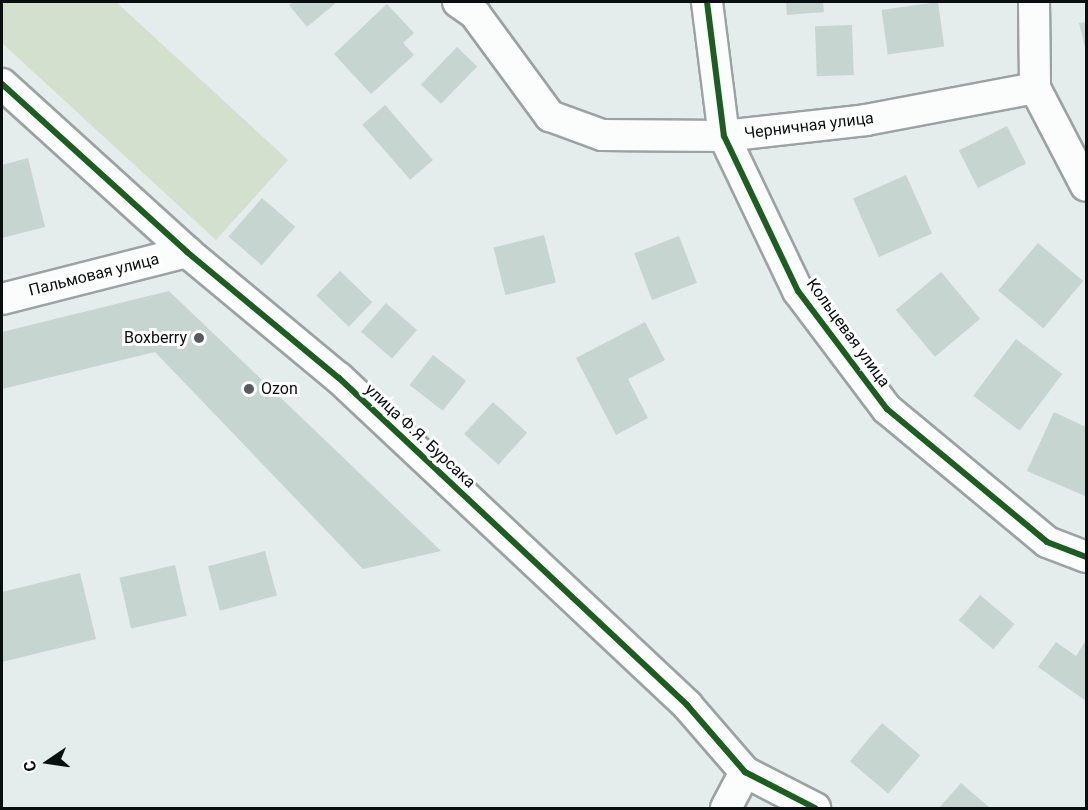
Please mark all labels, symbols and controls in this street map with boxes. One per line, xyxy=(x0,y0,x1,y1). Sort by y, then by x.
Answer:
street label: Черничная улица xyxy=(743,109,875,143)
street label: Пальмовая улица xyxy=(27,250,161,300)
street label: Кольцевая улица xyxy=(802,275,894,391)
place label: Boxberry xyxy=(124,328,187,348)
marker: Boxberry xyxy=(192,331,206,345)
place label: Ozon xyxy=(261,379,298,399)
street label: улица Ф.Я. Бурсака xyxy=(361,380,479,492)
marker: Ozon xyxy=(242,382,256,396)
north arrow xyxy=(18,732,78,792)
text: С xyxy=(20,759,40,773)

